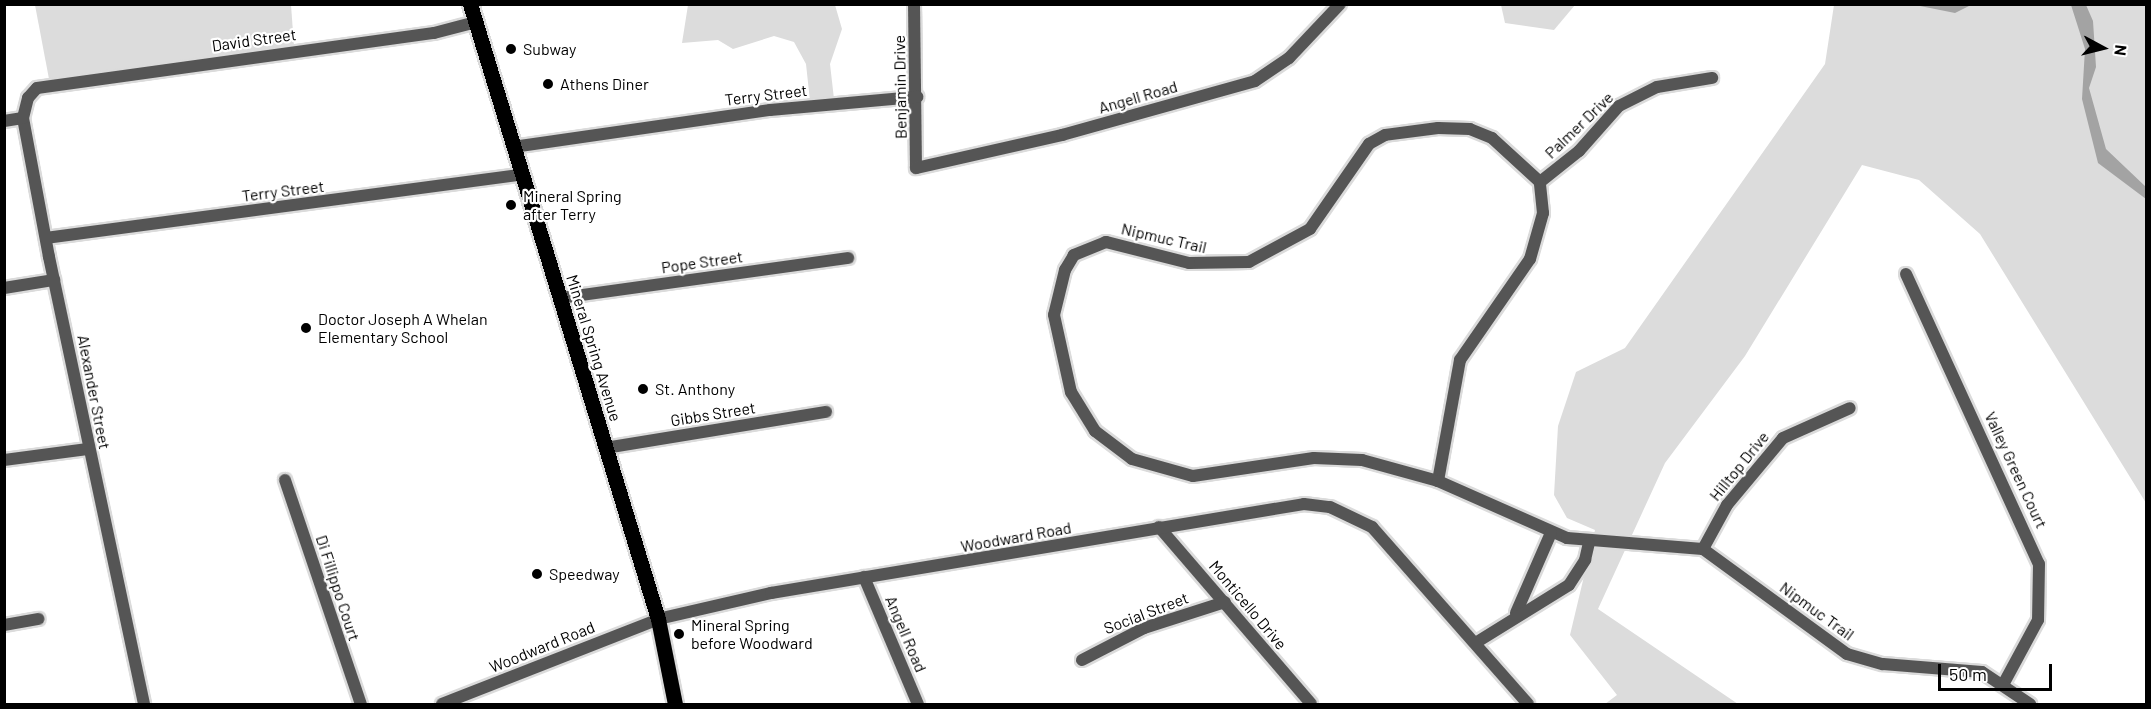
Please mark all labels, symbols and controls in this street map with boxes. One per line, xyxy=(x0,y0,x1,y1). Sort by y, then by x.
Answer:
north arrow xyxy=(2073,18,2133,78)
street label: David Street xyxy=(210,25,298,55)
street label: Benjamin Drive xyxy=(889,35,911,139)
place label: Subway xyxy=(523,39,576,59)
marker: Subway xyxy=(504,42,518,56)
text: N xyxy=(2111,44,2131,57)
place label: Athens Diner xyxy=(560,74,649,94)
marker: Athens Diner xyxy=(541,77,555,91)
street label: Angell Road xyxy=(1096,77,1180,117)
street label: Terry Street xyxy=(724,80,808,110)
street label: Palmer Drive xyxy=(1541,88,1617,162)
street label: Terry Street xyxy=(241,176,325,206)
place label: Mineral Spring after Terry xyxy=(523,186,622,224)
marker: Mineral Spring after Terry xyxy=(504,198,518,212)
street label: Nipmuc Trail xyxy=(1119,219,1209,257)
street label: Pope Street xyxy=(660,247,744,277)
street label: Mineral Spring Avenue xyxy=(562,272,626,424)
place label: Doctor Joseph A Whelan Elementary School xyxy=(318,309,488,347)
marker: Doctor Joseph A Whelan Elementary School xyxy=(299,321,313,335)
street label: Alexander Street xyxy=(74,333,114,451)
place label: St. Anthony xyxy=(655,379,735,399)
marker: St. Anthony xyxy=(636,382,650,396)
street label: Gibbs Street xyxy=(669,398,757,430)
street label: Valley Green Court xyxy=(1981,409,2051,531)
street label: Hilltop Drive xyxy=(1705,427,1773,505)
street label: Woodward Road xyxy=(959,518,1073,556)
street label: Di Fillippo Court xyxy=(312,533,364,643)
street label: Monticello Drive xyxy=(1205,557,1291,653)
place label: Speedway xyxy=(549,564,620,584)
marker: Speedway xyxy=(530,567,544,581)
street label: Nipmuc Trail xyxy=(1776,578,1858,644)
street label: Social Street xyxy=(1101,588,1191,638)
street label: Angell Road xyxy=(881,593,931,675)
place label: Mineral Spring before Woodward xyxy=(691,615,813,653)
street label: Woodward Road xyxy=(486,617,598,677)
marker: Mineral Spring before Woodward xyxy=(672,627,686,641)
scale bar xyxy=(1941,652,2055,690)
text: 50 m xyxy=(1949,663,1987,685)

